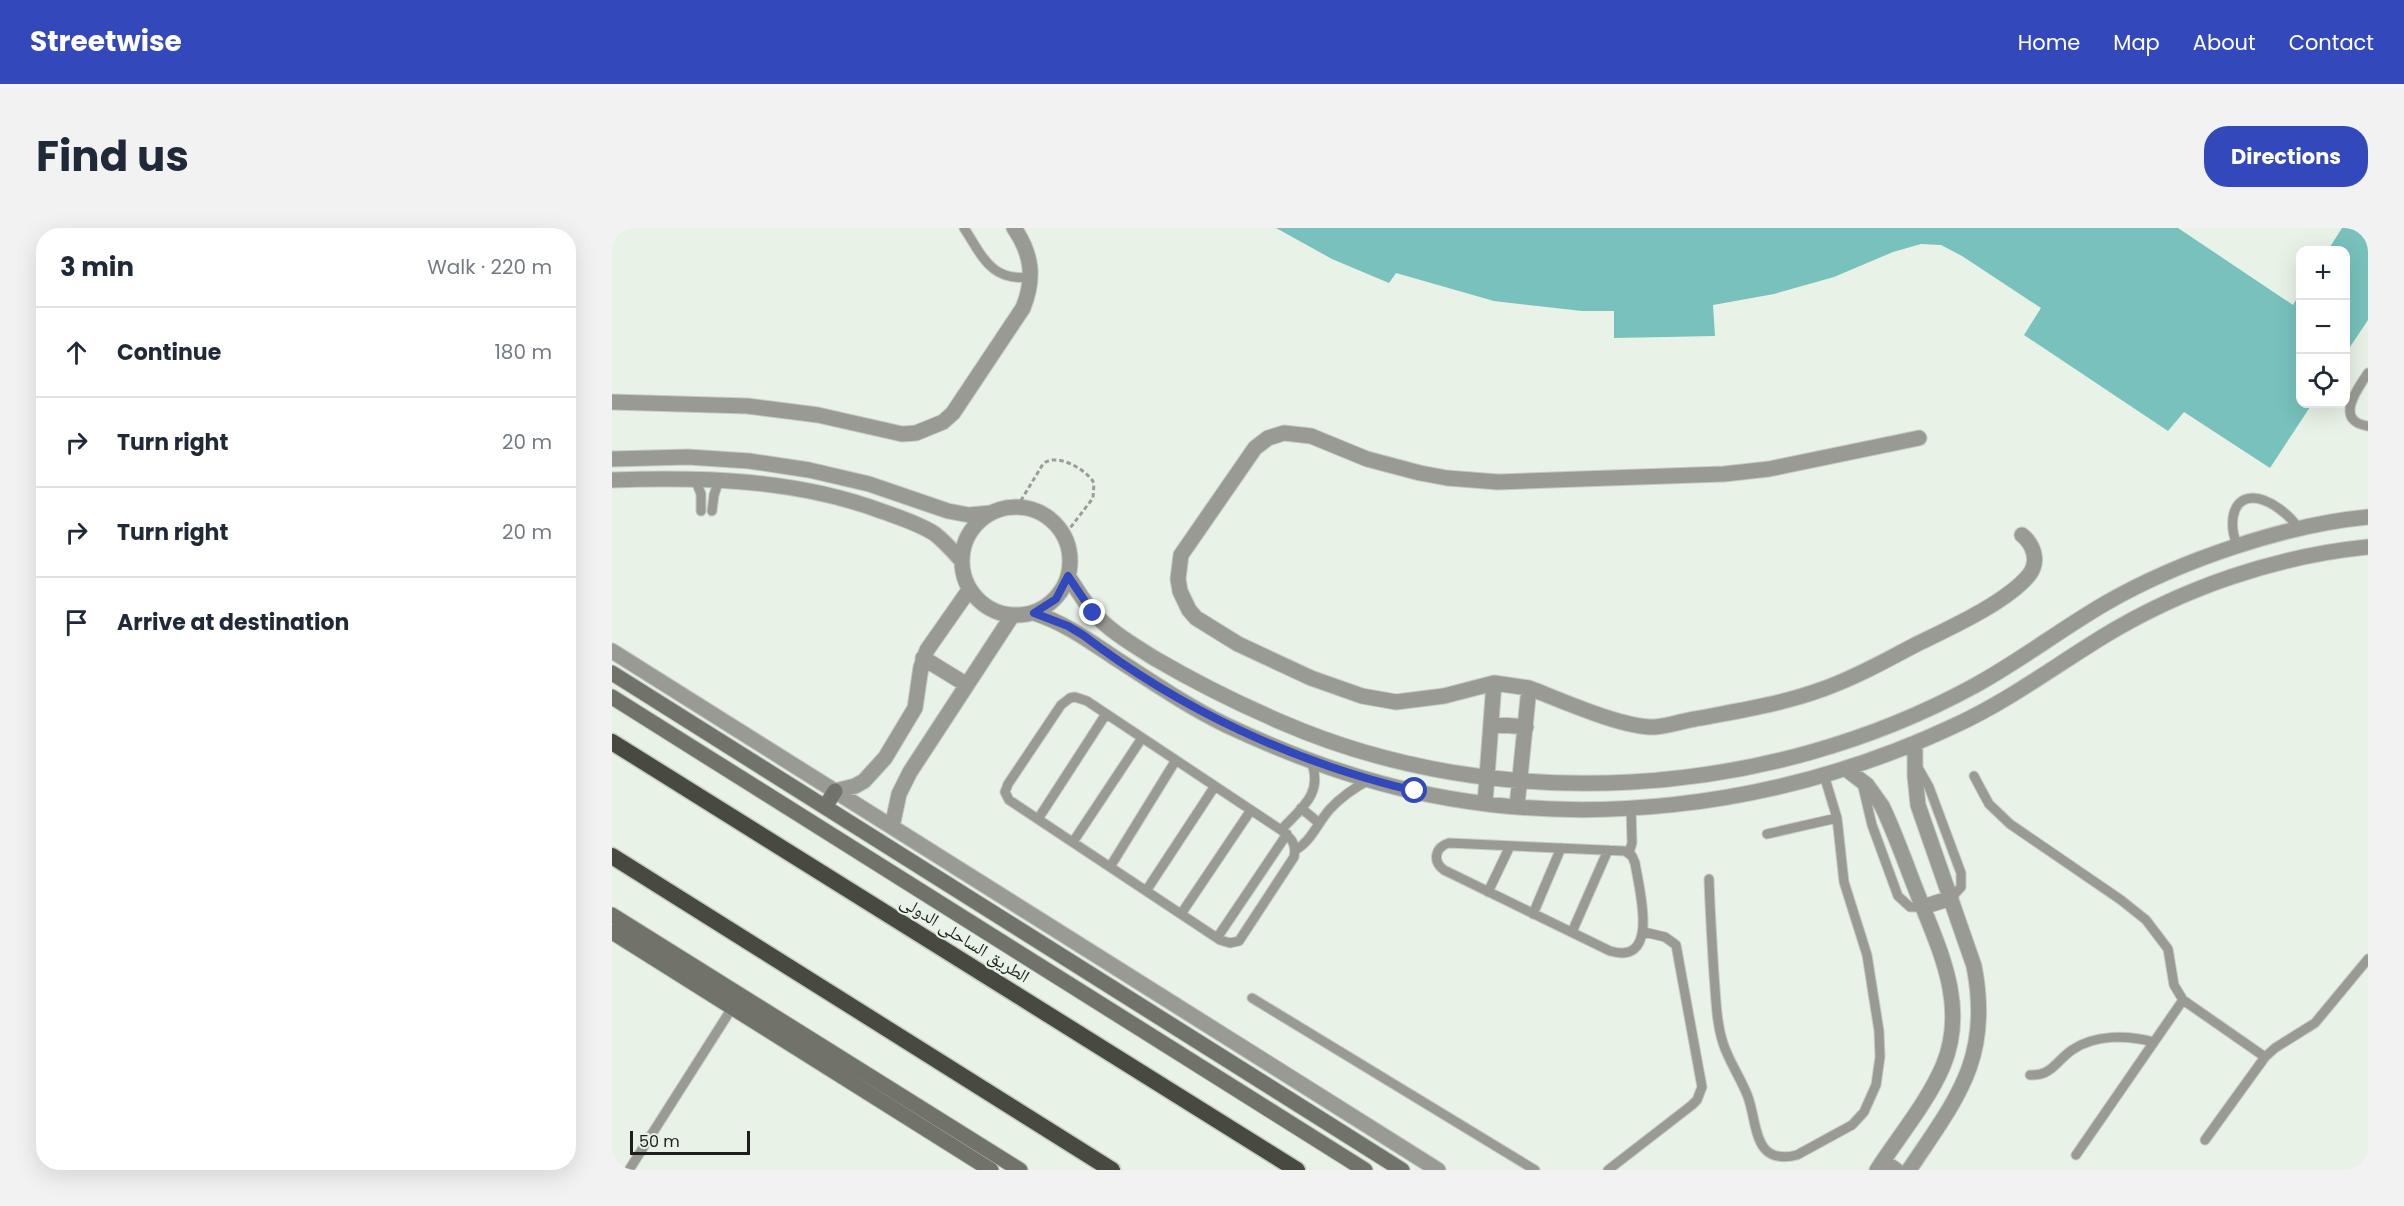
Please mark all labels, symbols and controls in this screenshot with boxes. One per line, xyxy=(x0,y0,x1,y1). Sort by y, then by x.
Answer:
text: Streetwise xyxy=(30,22,182,61)
text: Home xyxy=(2018,28,2080,57)
text: Map xyxy=(2113,28,2160,57)
text: About xyxy=(2193,28,2256,57)
text: Contact xyxy=(2289,28,2374,57)
button: Directions xyxy=(2204,126,2368,187)
text: Find us xyxy=(36,127,189,186)
map controls xyxy=(2296,246,2350,408)
button: + xyxy=(2296,246,2350,300)
text: 3 min xyxy=(60,249,134,285)
text: Walk · 220 m xyxy=(427,253,552,281)
button: − xyxy=(2296,300,2350,354)
icon: ahead xyxy=(60,336,93,369)
text: Continue xyxy=(117,337,221,368)
text: 180 m xyxy=(494,338,552,366)
button: locate xyxy=(2296,354,2350,408)
icon: right xyxy=(60,426,93,459)
text: Turn right xyxy=(117,427,228,458)
text: 20 m xyxy=(502,428,552,456)
icon: right xyxy=(60,516,93,549)
text: Turn right xyxy=(117,517,228,548)
text: 20 m xyxy=(502,518,552,546)
route end xyxy=(1079,599,1105,625)
icon: arrive xyxy=(60,606,93,639)
text: Arrive at destination xyxy=(117,607,349,638)
route start xyxy=(1401,777,1427,803)
street label: الطريق الساحلى الدولى xyxy=(896,889,1035,988)
scale bar xyxy=(630,1128,750,1156)
text: 50 m xyxy=(639,1130,680,1153)

